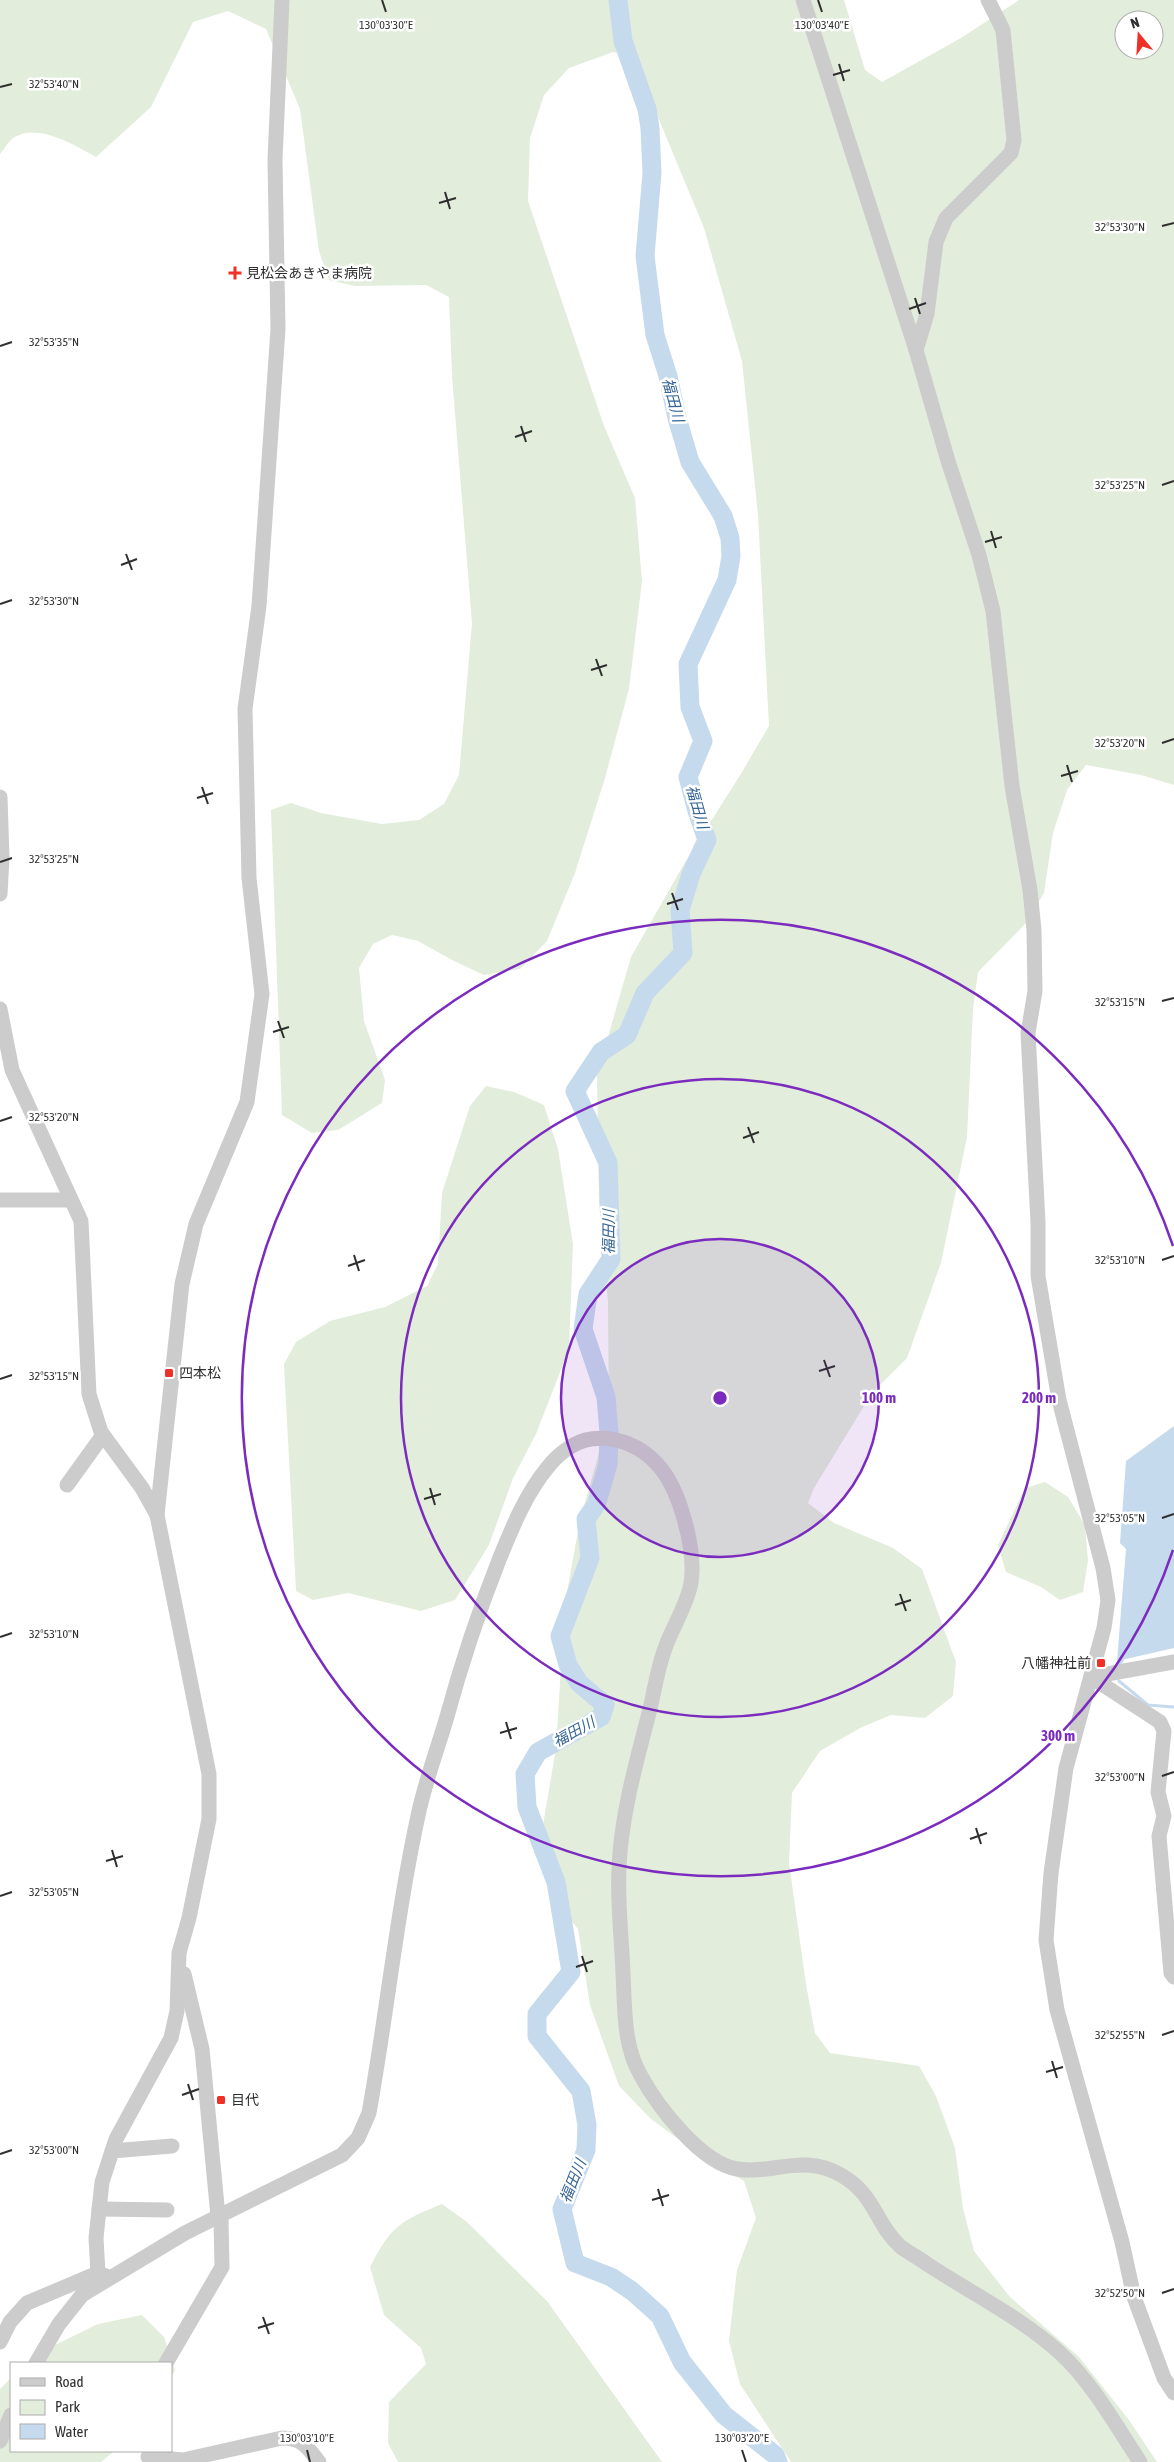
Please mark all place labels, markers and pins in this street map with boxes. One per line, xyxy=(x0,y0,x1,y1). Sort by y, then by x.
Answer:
place label: 見松会あきやま病院 xyxy=(246,265,372,281)
marker: 見松会あきやま病院 xyxy=(228,266,242,280)
place label: 四本松 xyxy=(179,1365,221,1381)
marker: 四本松 xyxy=(163,1367,175,1379)
centre of rings xyxy=(711,1389,729,1407)
place label: 八幡神社前 xyxy=(1021,1655,1091,1671)
marker: 八幡神社前 xyxy=(1095,1657,1107,1669)
place label: 目代 xyxy=(231,2092,259,2108)
marker: 目代 xyxy=(215,2094,227,2106)

